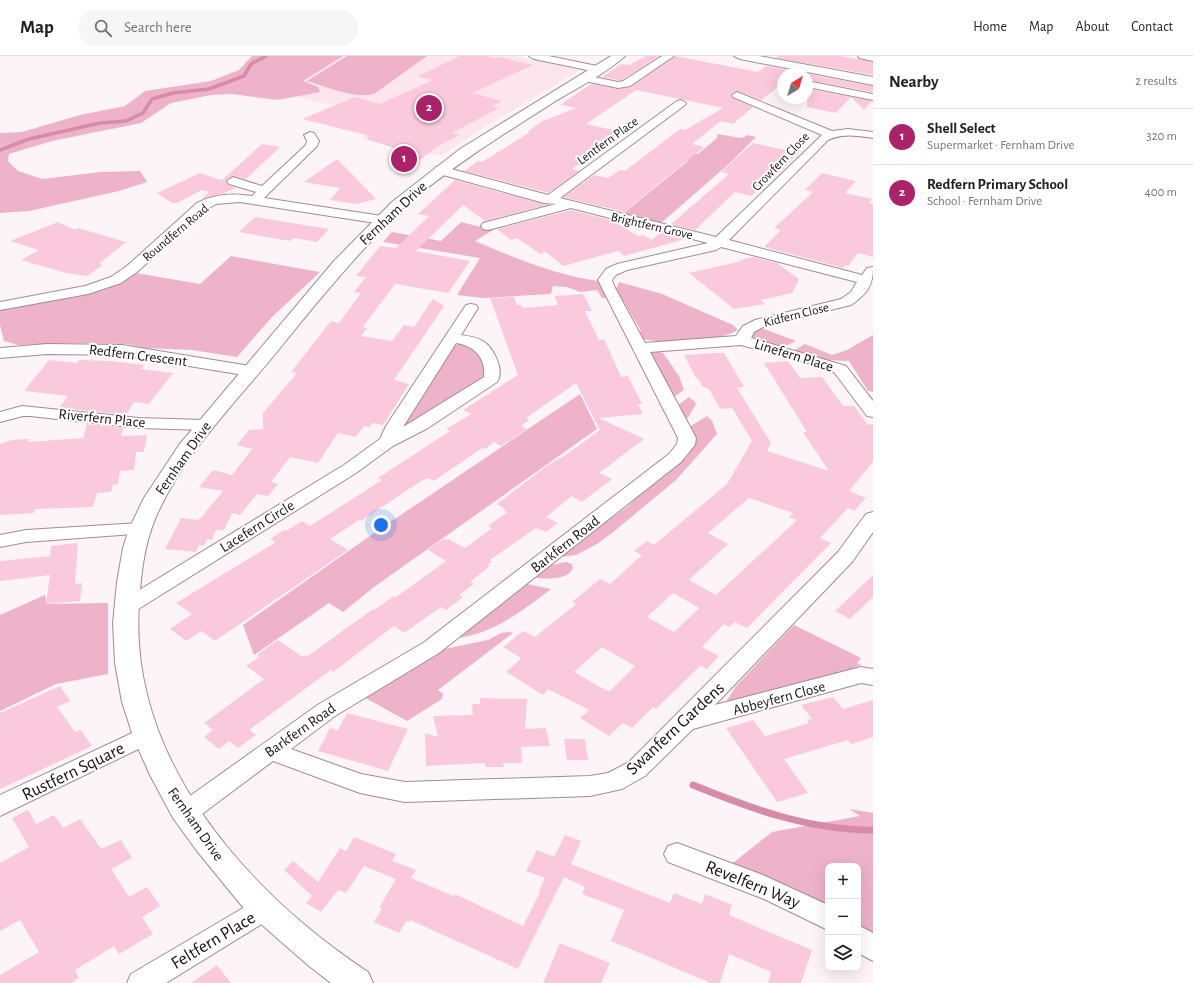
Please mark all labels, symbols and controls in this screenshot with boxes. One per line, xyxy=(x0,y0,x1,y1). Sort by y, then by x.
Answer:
search box xyxy=(78,10,358,46)
icon: search xyxy=(92,17,114,39)
text: Map xyxy=(20,18,54,37)
text: Search here xyxy=(124,20,192,35)
text: Home xyxy=(973,20,1007,34)
text: Map xyxy=(1029,20,1053,34)
text: About xyxy=(1075,20,1109,34)
text: Contact xyxy=(1131,20,1173,34)
north arrow xyxy=(777,68,813,104)
text: Nearby xyxy=(889,73,939,90)
text: 2 results xyxy=(1135,75,1177,88)
pin: 2 xyxy=(416,93,442,123)
street label: Lentfern Place xyxy=(575,115,641,168)
text: Shell Select xyxy=(927,121,996,136)
street label: Crowfern Close xyxy=(750,130,812,194)
text: 1 xyxy=(900,130,904,143)
text: 320 m xyxy=(1146,130,1177,143)
text: Supermarket · Fernham Drive xyxy=(927,139,1075,152)
pin: 1 xyxy=(391,144,417,174)
text: Redfern Primary School xyxy=(927,177,1068,192)
street label: Fernham Drive xyxy=(357,179,430,248)
text: 2 xyxy=(899,186,905,199)
text: 400 m xyxy=(1144,186,1177,199)
text: School · Fernham Drive xyxy=(927,195,1042,208)
street label: Roundfern Road xyxy=(140,202,212,264)
street label: Brightfern Grove xyxy=(610,211,694,242)
street label: Kidfern Close xyxy=(762,301,830,330)
street label: Linefern Place xyxy=(753,336,835,375)
street label: Redfern Crescent xyxy=(88,342,188,369)
street label: Riverfern Place xyxy=(58,406,146,431)
street label: Fernham Drive xyxy=(153,419,214,498)
street label: Lacefern Circle xyxy=(217,498,297,555)
street label: Barkfern Road xyxy=(528,513,603,576)
your location xyxy=(371,515,391,535)
street label: Swanfern Gardens xyxy=(623,679,728,779)
street label: Abbeyfern Close xyxy=(731,679,827,718)
street label: Barkfern Road xyxy=(262,700,339,760)
street label: Rustfern Square xyxy=(19,739,127,804)
street label: Fernham Drive xyxy=(165,785,226,864)
street label: Revelfern Way xyxy=(703,858,803,912)
map controls xyxy=(825,863,861,971)
button: + xyxy=(825,863,861,899)
button: − xyxy=(825,899,861,935)
street label: Feltfern Place xyxy=(168,909,259,973)
button: layers xyxy=(825,935,861,971)

